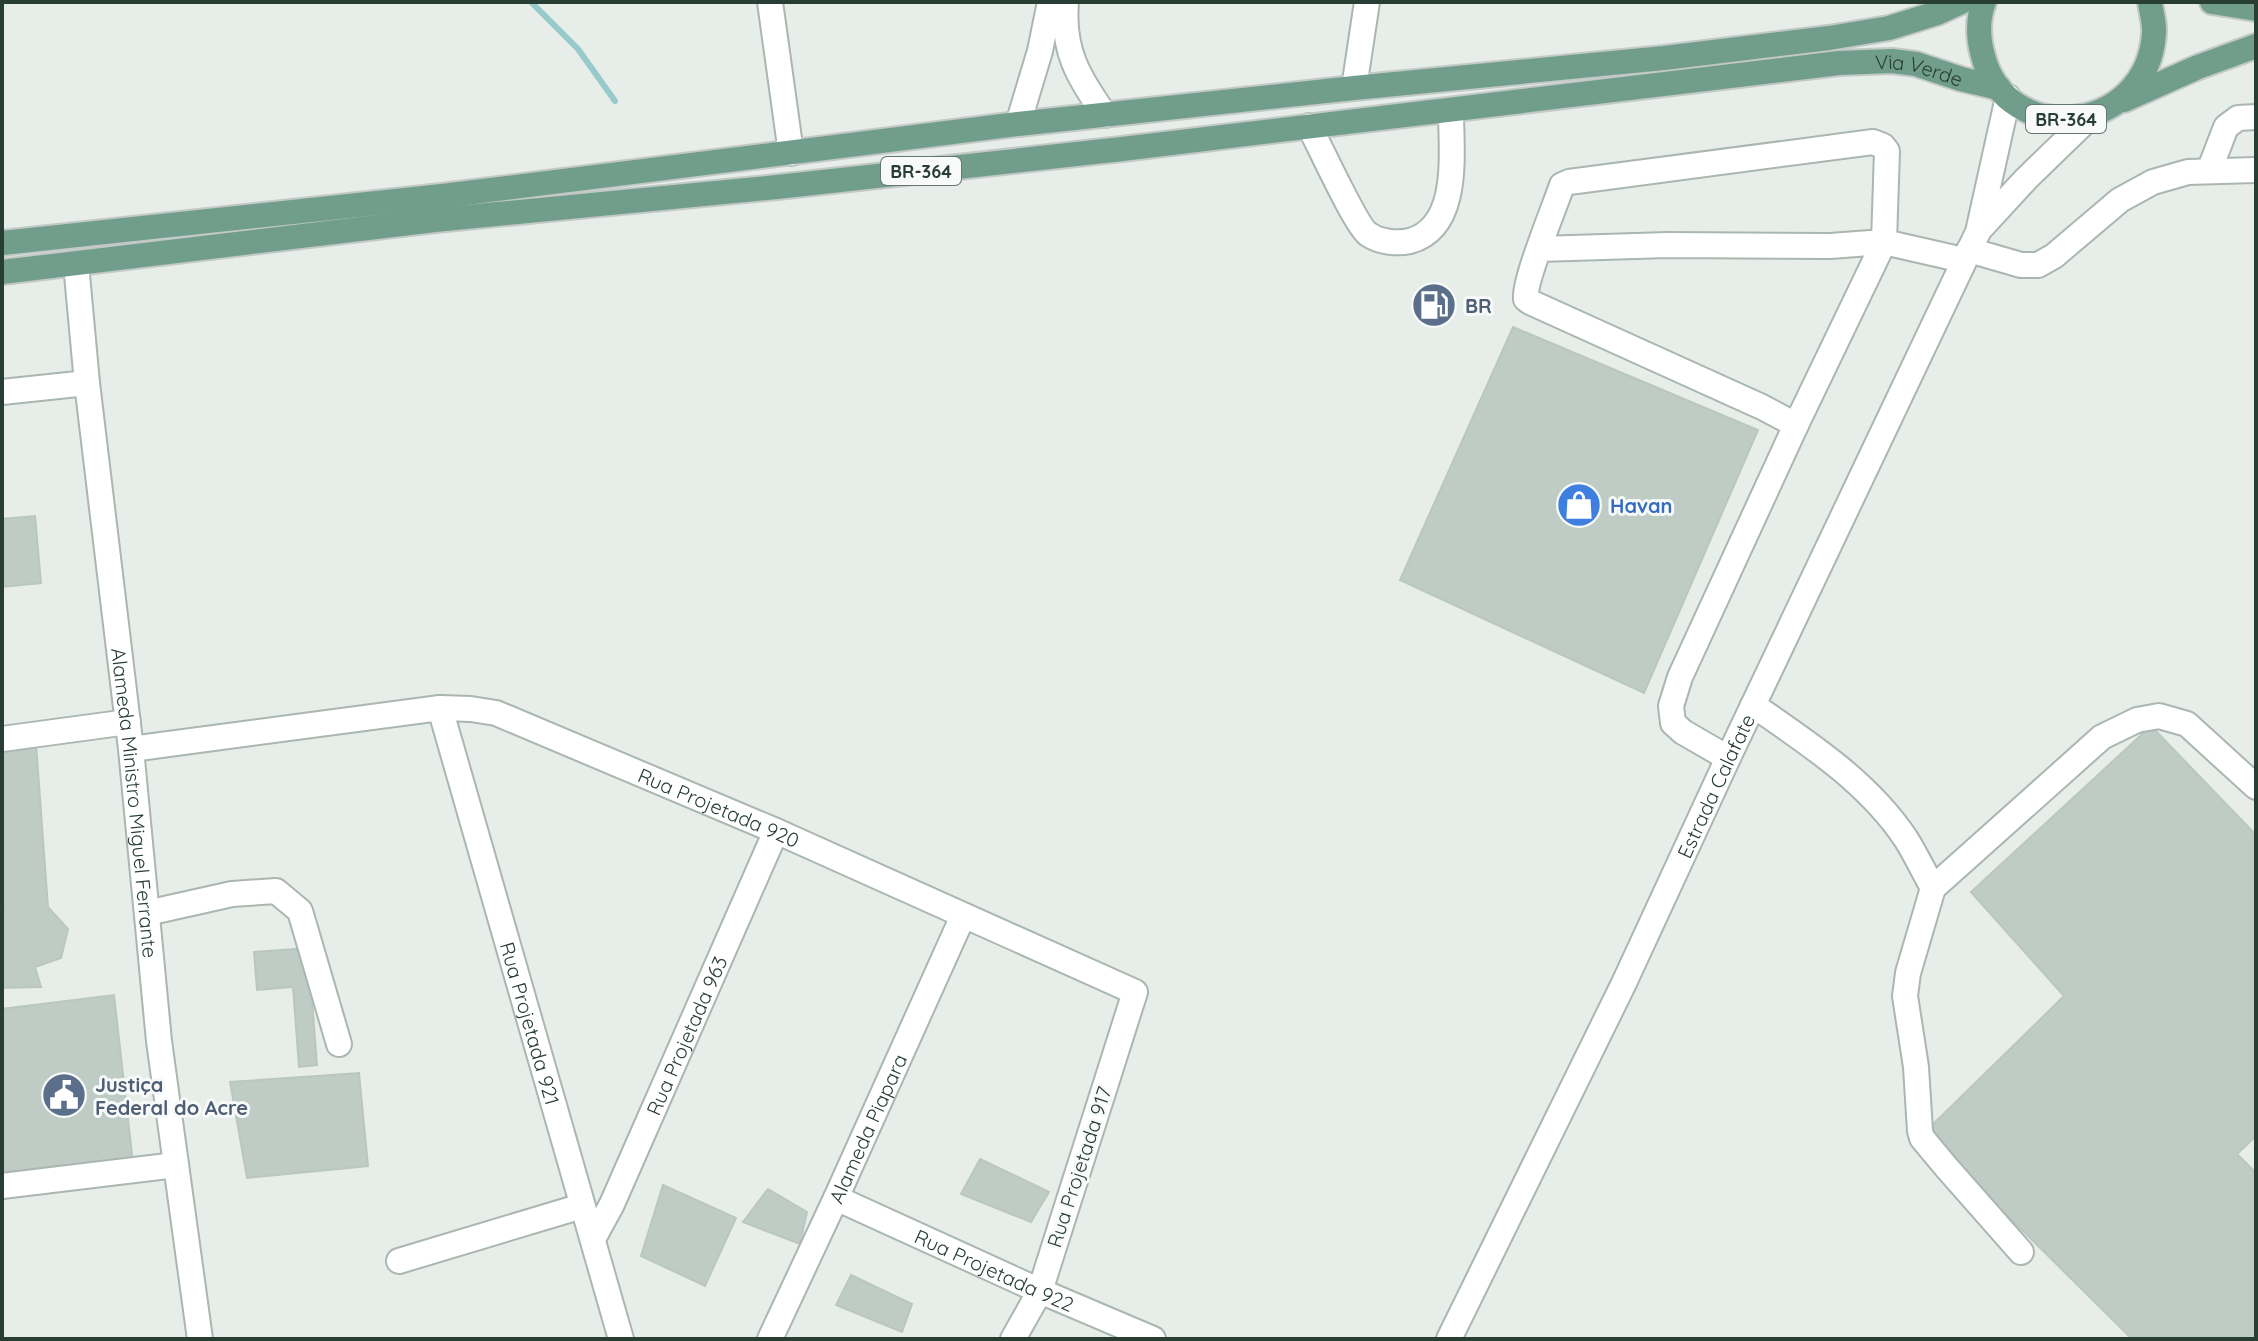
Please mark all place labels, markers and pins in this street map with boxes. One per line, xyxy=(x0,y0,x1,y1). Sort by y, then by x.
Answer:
fuel station icon: BR xyxy=(1410,281,1458,329)
place label: BR xyxy=(1465,293,1492,318)
shop icon: Havan xyxy=(1555,481,1603,529)
place label: Havan xyxy=(1610,493,1672,518)
public building icon: Justiça Federal do Acre xyxy=(40,1071,88,1119)
place label: Justiça Federal do Acre xyxy=(95,1072,248,1120)

